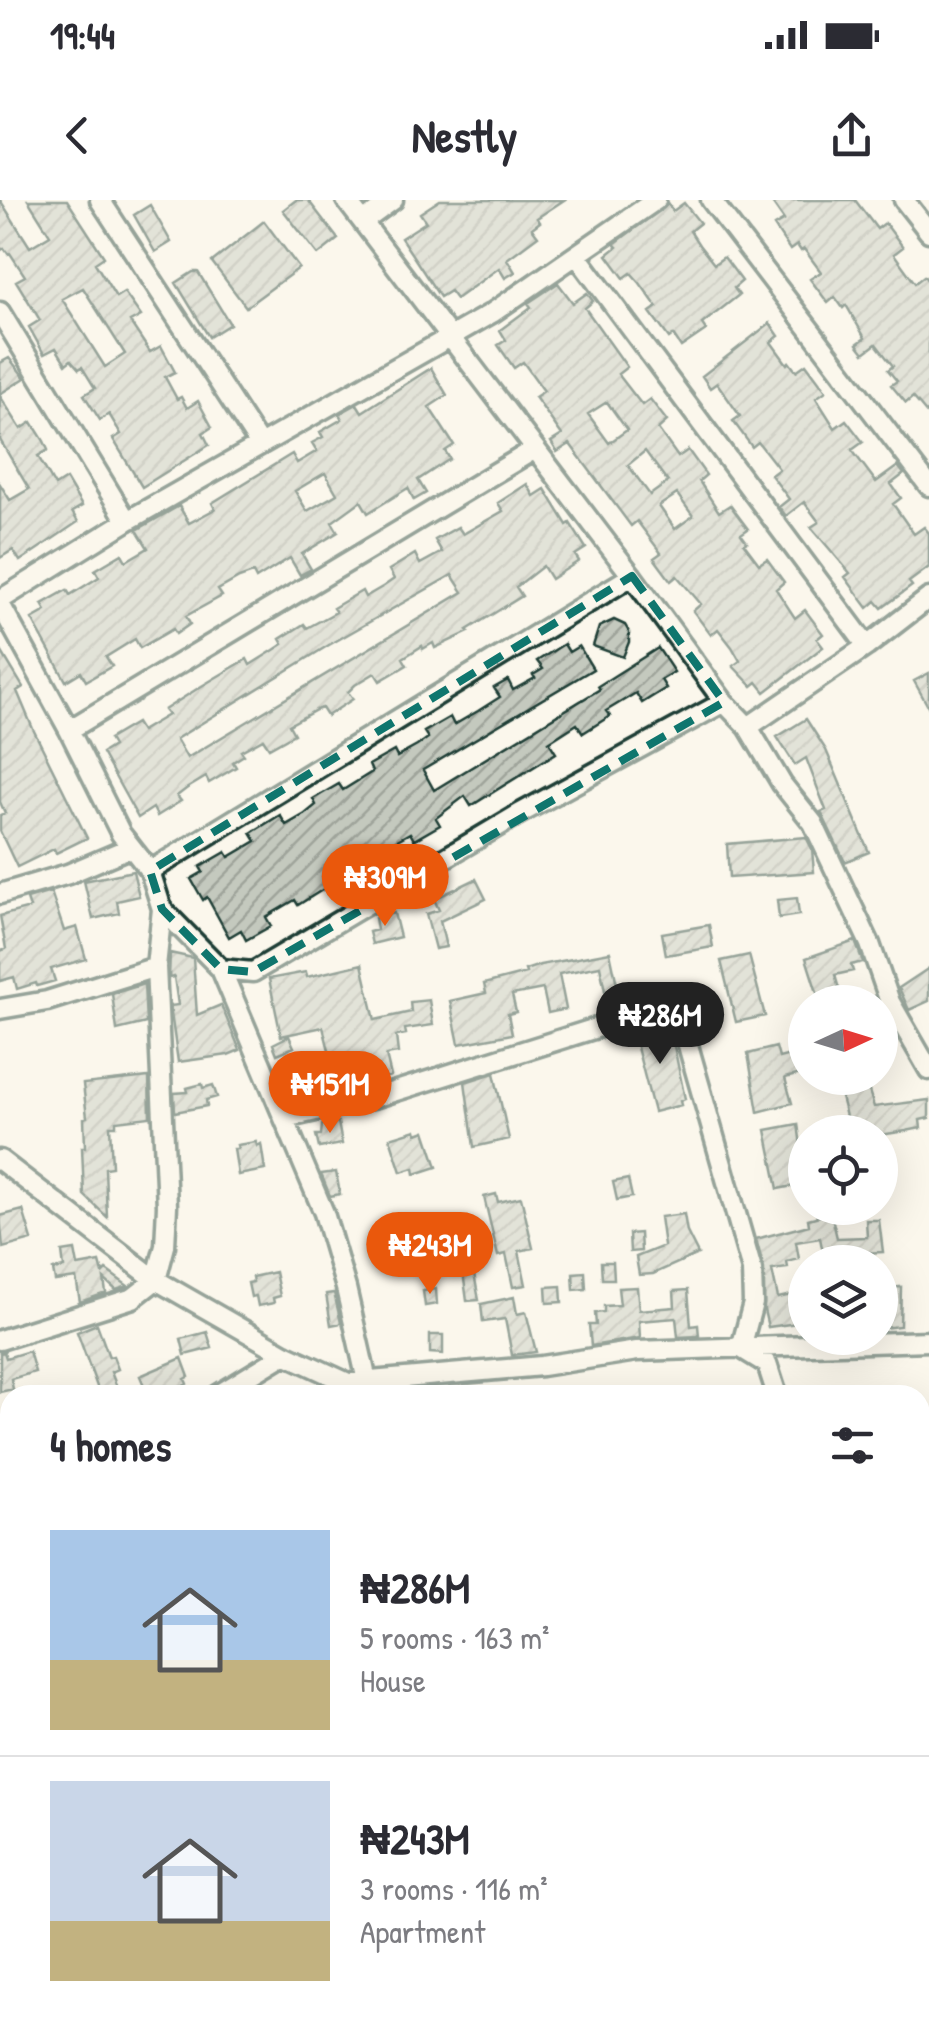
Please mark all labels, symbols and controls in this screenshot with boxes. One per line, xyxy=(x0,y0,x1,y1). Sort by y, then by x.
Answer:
text: 19:44 xyxy=(50,9,115,61)
text: Nestly xyxy=(412,105,517,166)
icon: back xyxy=(50,108,105,163)
icon: share xyxy=(824,108,879,163)
pin: ₦309M xyxy=(315,844,455,929)
text: ₦309M xyxy=(344,855,426,898)
pin: ₦286M xyxy=(590,982,730,1067)
north arrow xyxy=(788,985,898,1095)
map controls xyxy=(788,985,898,1355)
text: ₦286M xyxy=(618,993,702,1036)
pin: ₦151M xyxy=(260,1051,400,1136)
text: ₦151M xyxy=(291,1062,369,1105)
button: locate xyxy=(788,1115,898,1225)
pin: ₦243M xyxy=(360,1212,500,1297)
text: ₦243M xyxy=(388,1223,472,1266)
button: layers xyxy=(788,1245,898,1355)
text: 4 homes xyxy=(50,1417,171,1474)
icon: filters xyxy=(825,1418,880,1473)
text: ₦286M xyxy=(360,1559,470,1616)
icon: home xyxy=(130,1570,250,1690)
text: 5 rooms · 163 m² xyxy=(360,1616,549,1659)
text: House xyxy=(360,1659,426,1702)
text: ₦243M xyxy=(360,1810,470,1867)
icon: home xyxy=(130,1821,250,1941)
text: 3 rooms · 116 m² xyxy=(360,1867,548,1910)
text: Apartment xyxy=(360,1910,485,1953)

